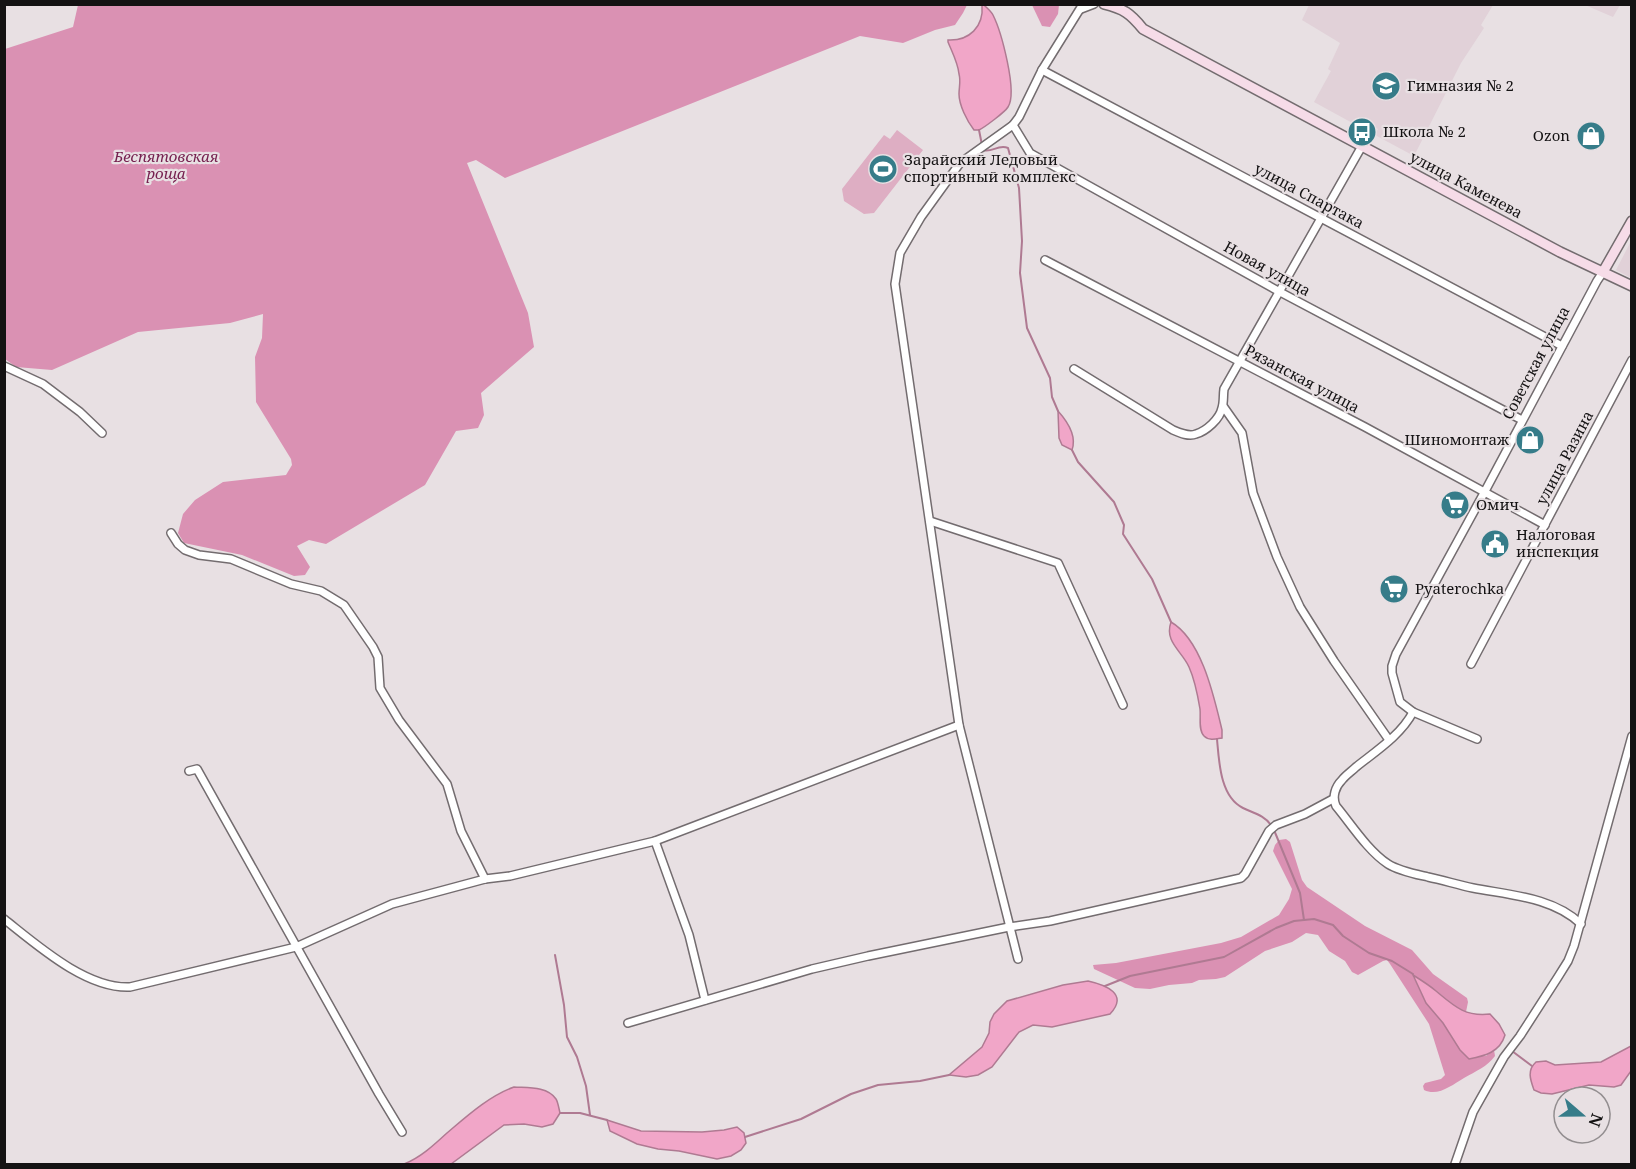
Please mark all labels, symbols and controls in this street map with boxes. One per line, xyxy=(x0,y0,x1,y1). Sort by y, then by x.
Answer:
school or university icon: Гимназия № 2 xyxy=(1370,70,1402,102)
place label: Гимназия № 2 xyxy=(1407,75,1514,95)
bus stop icon: Школа № 2 xyxy=(1346,116,1378,148)
shop icon: Ozon xyxy=(1575,120,1607,152)
place label: Школа № 2 xyxy=(1383,121,1466,141)
place label: Ozon xyxy=(1533,125,1570,145)
park label: Беспятовская роща xyxy=(113,146,219,183)
street label: улица Каменева xyxy=(1407,146,1526,222)
place label: Зарайский Ледовый спортивный комплекс xyxy=(904,149,1076,186)
sports icon: Зарайский Ледовый спортивный комплекс xyxy=(867,153,899,185)
street label: улица Спартака xyxy=(1251,158,1368,232)
street label: Новая улица xyxy=(1221,236,1314,300)
street label: Советская улица xyxy=(1497,302,1573,423)
street label: Рязанская улица xyxy=(1242,339,1363,417)
street label: улица Разина xyxy=(1531,407,1597,508)
shop icon: Шиномонтаж xyxy=(1514,424,1546,456)
place label: Шиномонтаж xyxy=(1404,429,1509,449)
supermarket icon: Омич xyxy=(1439,489,1471,521)
place label: Омич xyxy=(1476,494,1519,514)
place label: Налоговая инспекция xyxy=(1516,524,1599,561)
public building icon: Налоговая инспекция xyxy=(1479,528,1511,560)
supermarket icon: Pyaterochka xyxy=(1378,573,1410,605)
place label: Pyaterochka xyxy=(1415,578,1504,598)
north arrow xyxy=(1552,1085,1612,1145)
text: N xyxy=(1583,1110,1609,1130)

